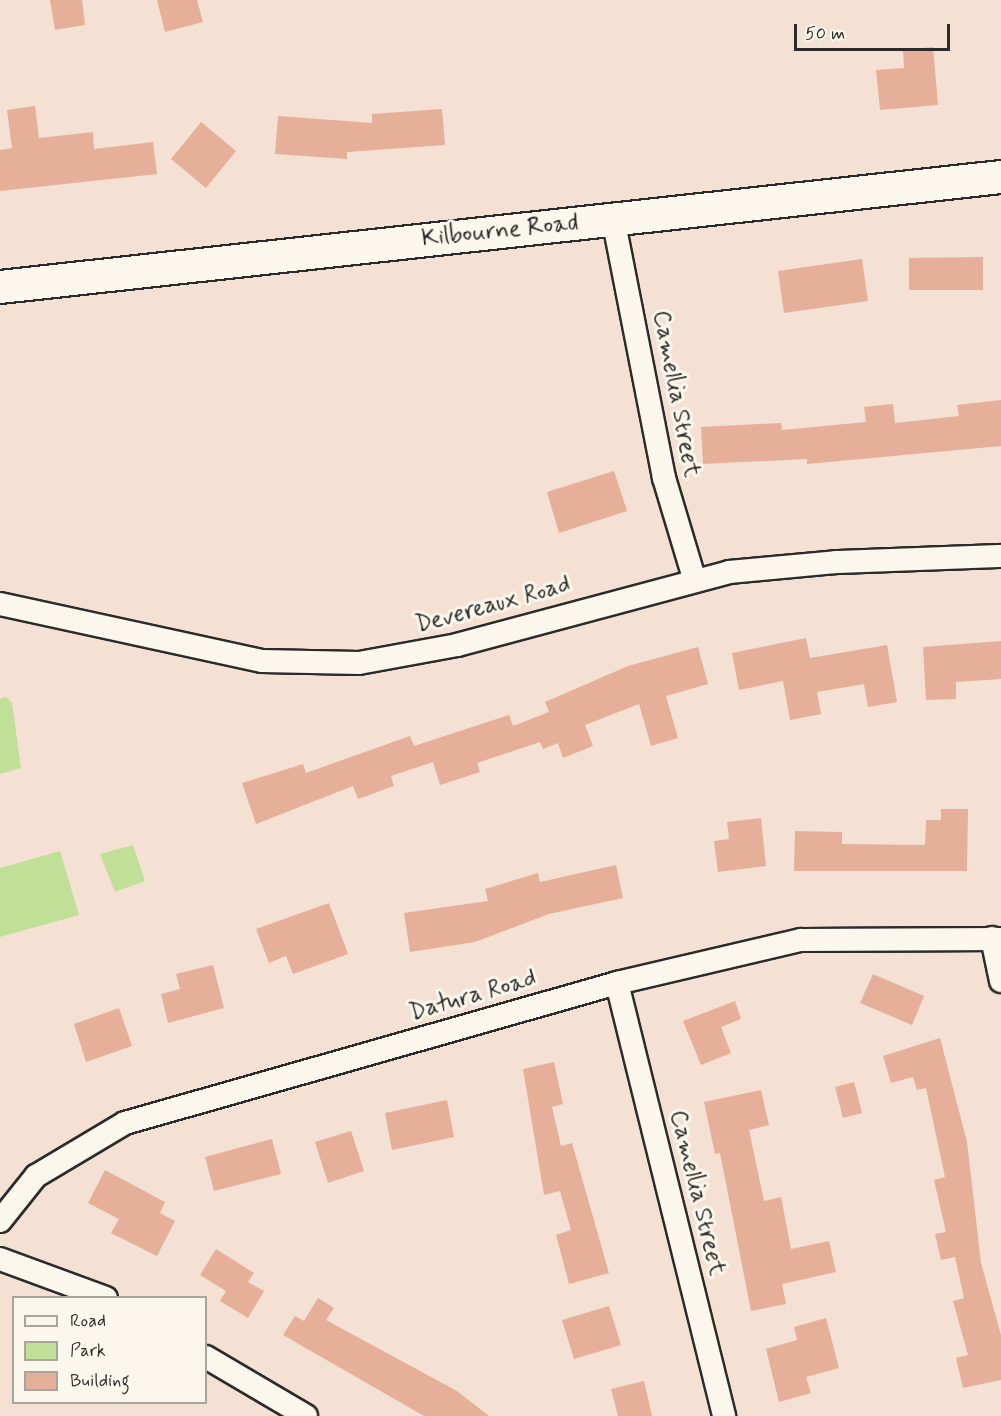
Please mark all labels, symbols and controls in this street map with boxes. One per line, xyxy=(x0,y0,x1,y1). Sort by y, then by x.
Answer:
scale bar xyxy=(797,12,953,50)
text: 50 m xyxy=(805,22,845,46)
street label: Kilbourne Road xyxy=(422,209,578,253)
street label: Camellia Street xyxy=(646,308,706,480)
street label: Devereaux Road xyxy=(412,570,574,640)
street label: Datura Road xyxy=(407,964,539,1028)
street label: Camellia Street xyxy=(663,1107,731,1279)
legend xyxy=(12,1296,207,1404)
text: Road xyxy=(70,1309,106,1333)
text: Park xyxy=(70,1339,106,1363)
text: Building xyxy=(70,1369,130,1393)

